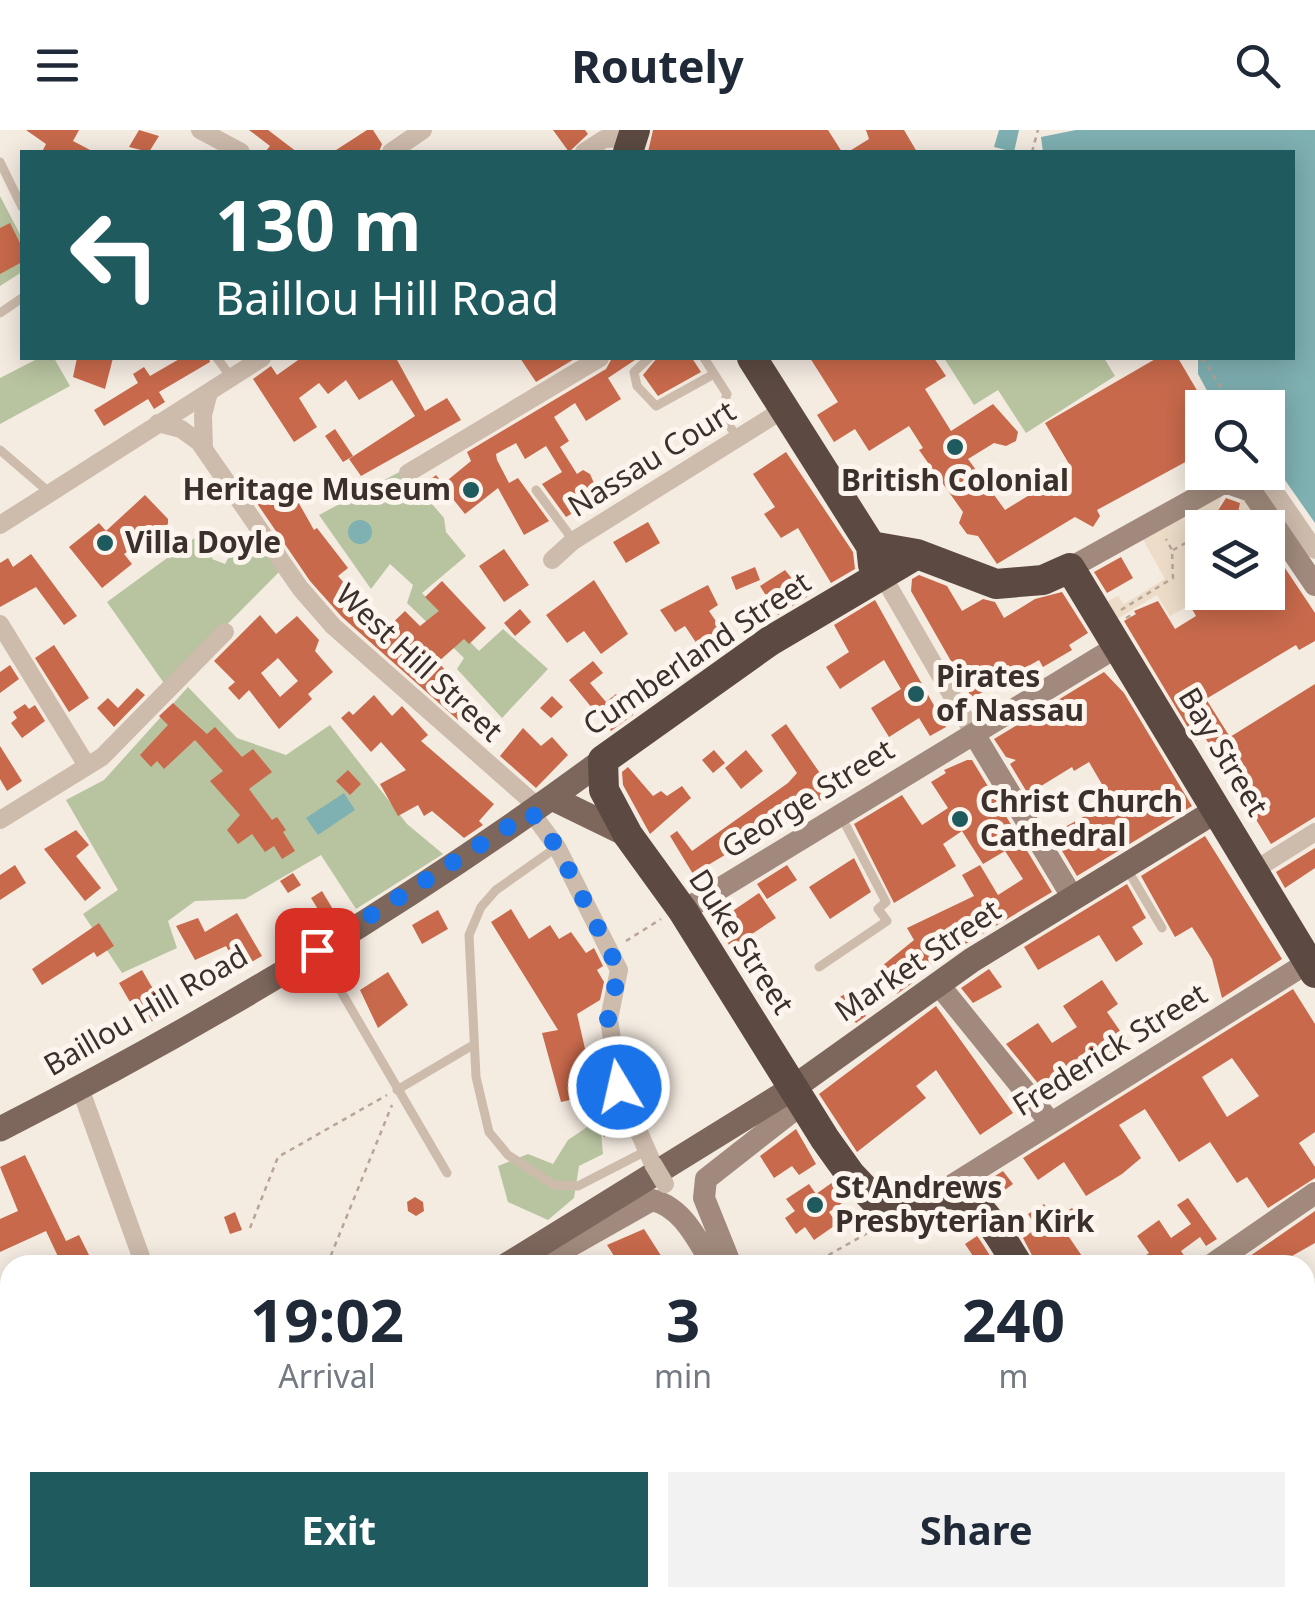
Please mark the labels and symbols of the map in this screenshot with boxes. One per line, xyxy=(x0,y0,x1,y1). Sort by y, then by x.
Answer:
street label: Nassau Court xyxy=(560,390,743,526)
marker: British Colonial xyxy=(944,436,966,458)
place label: British Colonial xyxy=(841,459,1069,500)
place label: Heritage Museum xyxy=(183,468,451,509)
marker: Heritage Museum xyxy=(460,479,482,501)
place label: Villa Doyle xyxy=(125,521,281,562)
marker: Villa Doyle xyxy=(94,532,116,554)
street label: Cumberland Street xyxy=(574,561,818,744)
street label: West Hill Street xyxy=(328,574,512,750)
place label: Pirates of Nassau xyxy=(936,655,1084,730)
street label: Bay Street xyxy=(1170,679,1279,823)
marker: Pirates of Nassau xyxy=(905,683,927,705)
street label: George Street xyxy=(713,728,901,867)
place label: Christ Church Cathedral xyxy=(980,780,1183,855)
marker: Christ Church Cathedral xyxy=(949,808,971,830)
street label: Duke Street xyxy=(680,861,804,1022)
street label: Market Street xyxy=(826,889,1008,1030)
pin xyxy=(275,908,360,993)
street label: Baillou Hill Road xyxy=(36,935,255,1085)
street label: Frederick Street xyxy=(1004,972,1214,1125)
position arrow xyxy=(567,1035,671,1139)
place label: St Andrews Presbyterian Kirk xyxy=(835,1166,1095,1241)
marker: St Andrews Presbyterian Kirk xyxy=(804,1194,826,1216)

